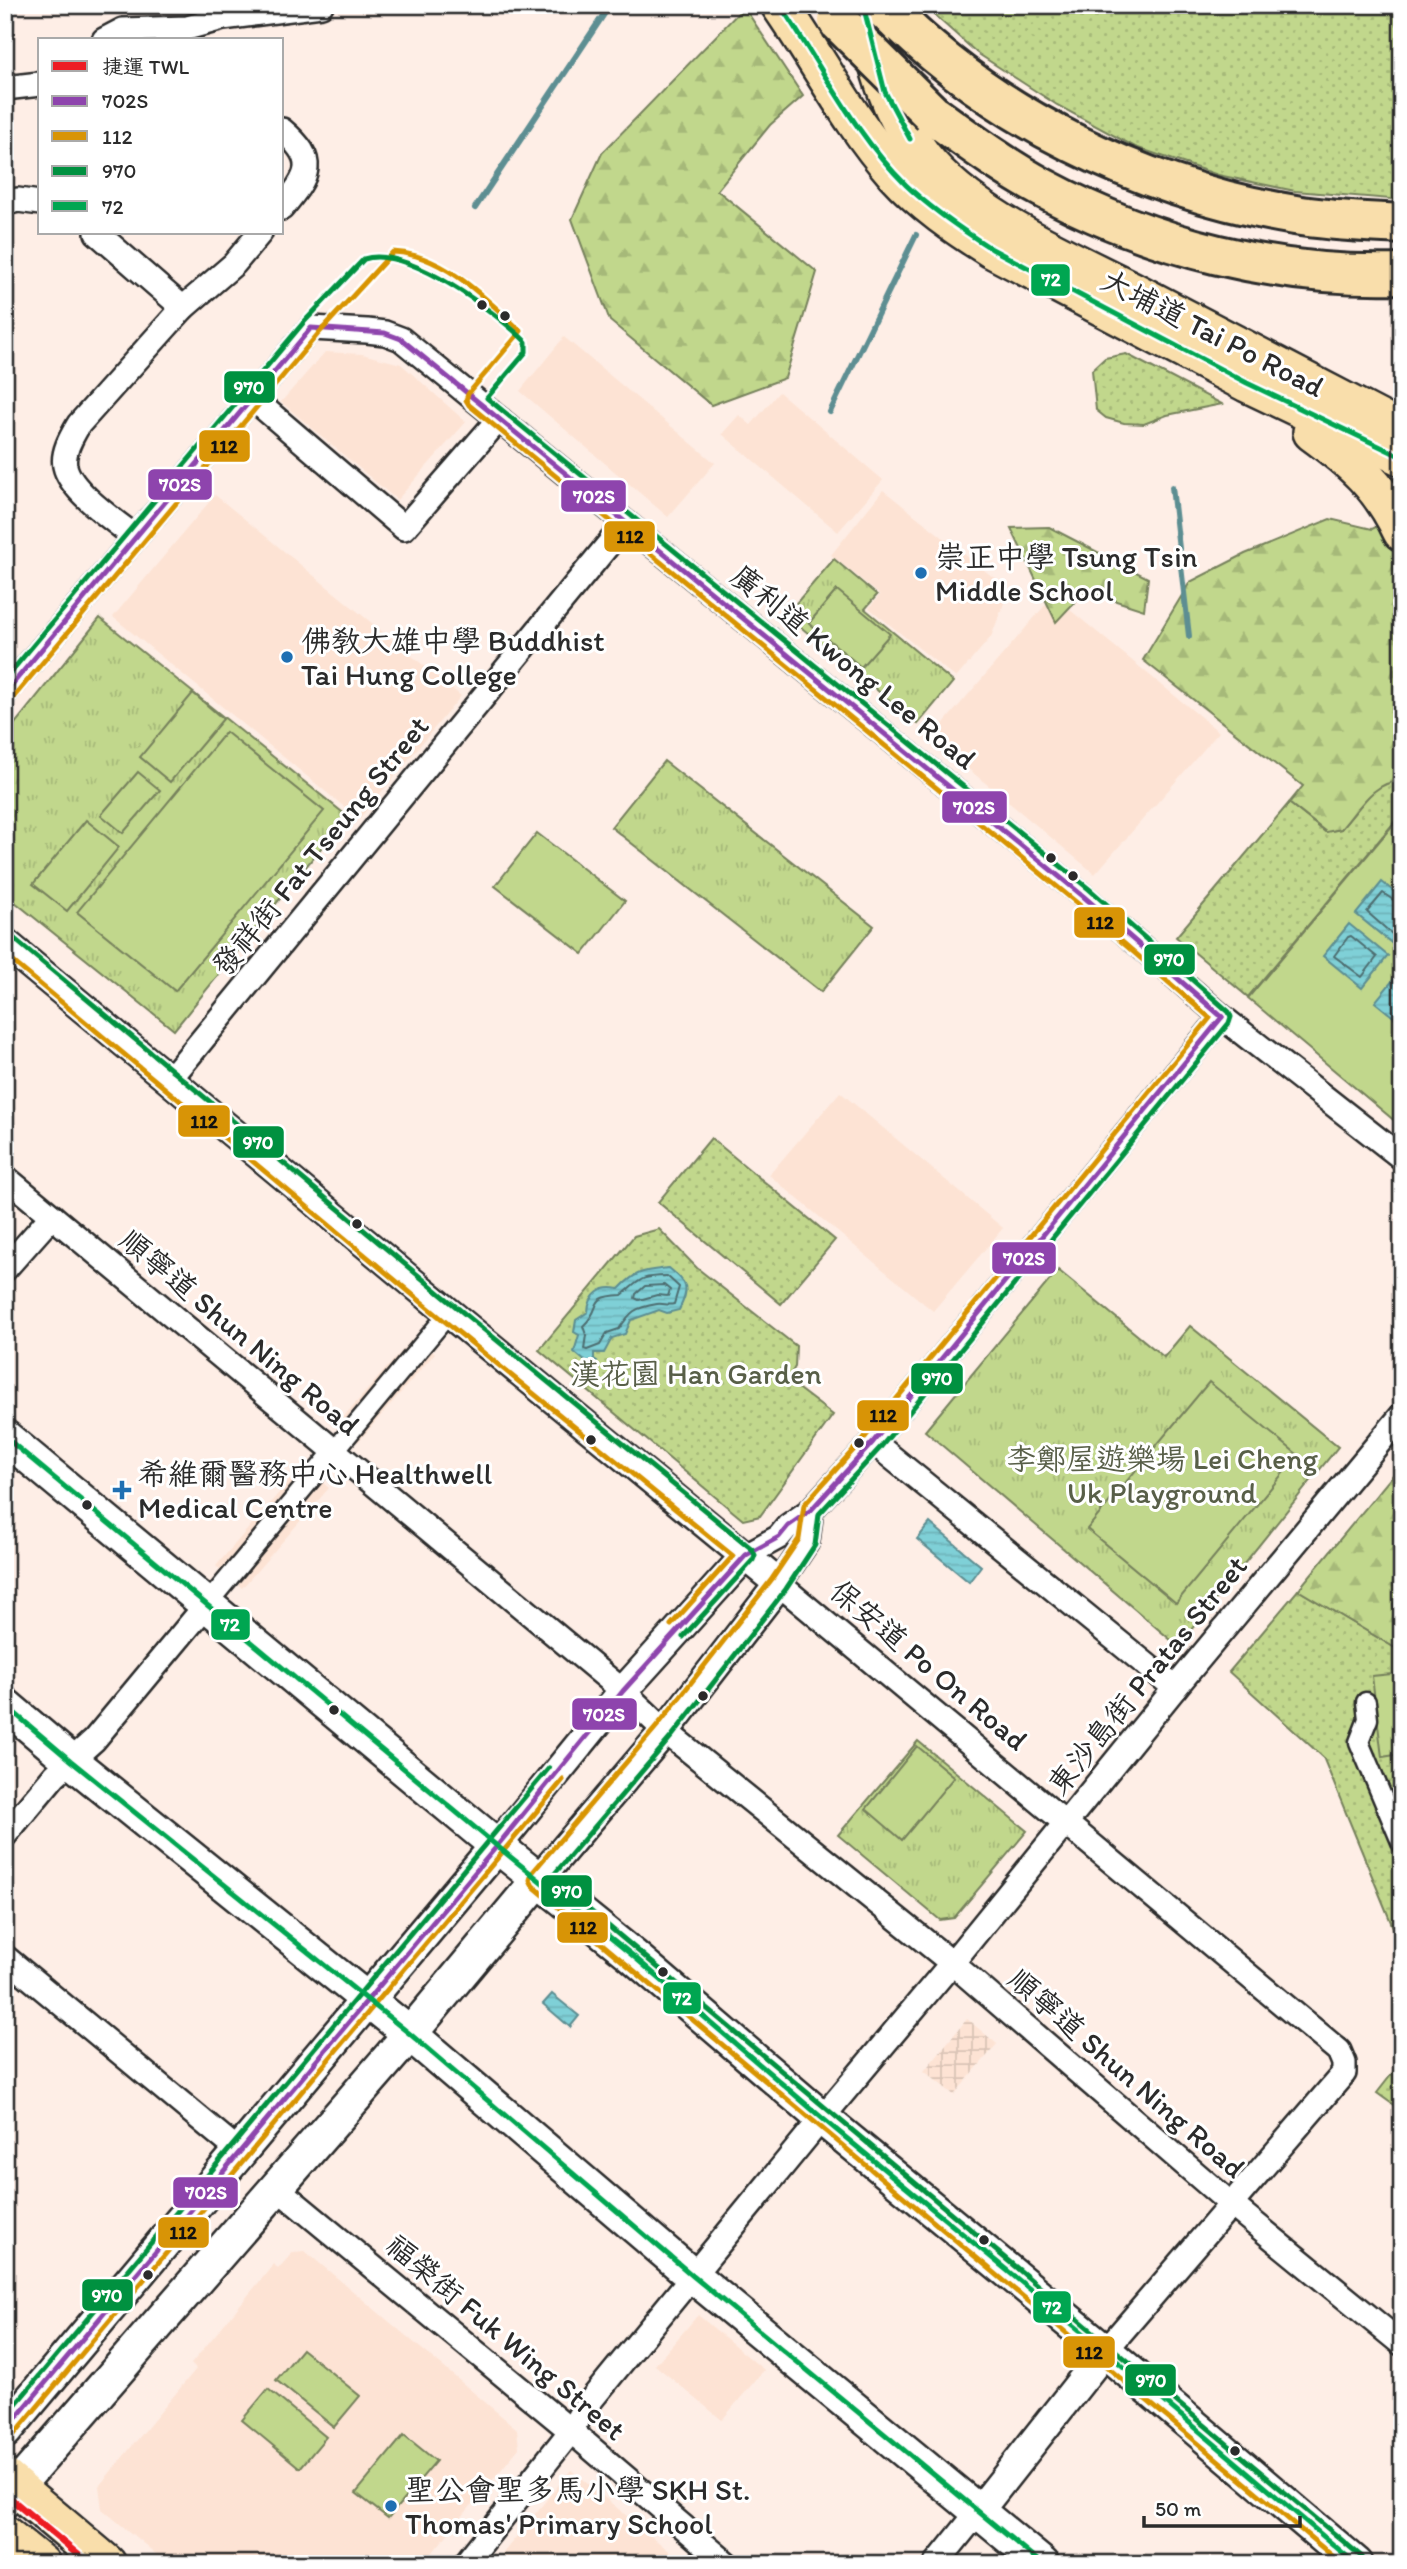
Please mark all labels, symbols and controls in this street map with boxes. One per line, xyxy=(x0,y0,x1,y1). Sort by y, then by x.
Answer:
legend xyxy=(38,38,284,234)
text: 捷運 TWL xyxy=(102,54,189,79)
text: 702S xyxy=(102,88,148,113)
text: 112 xyxy=(102,124,133,149)
text: 970 xyxy=(102,158,136,183)
text: 72 xyxy=(102,194,123,219)
street label: 大埔道 Tai Po Road xyxy=(1095,261,1331,405)
line badge: 72 xyxy=(1030,263,1071,297)
text: 72 xyxy=(1040,268,1061,291)
unlabelled marker xyxy=(475,298,489,312)
unlabelled marker xyxy=(498,309,512,323)
line badge: 970 xyxy=(223,370,276,404)
text: 970 xyxy=(233,376,265,399)
line badge: 112 xyxy=(198,429,251,463)
text: 112 xyxy=(210,435,238,458)
line badge: 702S xyxy=(147,468,213,501)
text: 702S xyxy=(158,473,201,496)
line badge: 702S xyxy=(560,479,627,513)
text: 702S xyxy=(572,485,615,508)
line badge: 112 xyxy=(603,520,656,553)
text: 112 xyxy=(616,525,644,548)
place label: 崇正中學 Tsung Tsin Middle School xyxy=(935,538,1198,609)
street label: 廣利道 Kwong Lee Road xyxy=(724,557,985,778)
marker: 崇正中學 Tsung Tsin Middle School xyxy=(913,565,929,581)
place label: 佛教大雄中學 Buddhist Tai Hung College xyxy=(301,622,605,693)
marker: 佛教大雄中學 Buddhist Tai Hung College xyxy=(279,649,295,665)
street label: 發祥街 Fat Tseung Street xyxy=(203,708,437,984)
line badge: 702S xyxy=(941,790,1008,824)
text: 702S xyxy=(952,796,995,819)
unlabelled marker xyxy=(1044,851,1058,865)
unlabelled marker xyxy=(1066,869,1080,883)
line badge: 112 xyxy=(1073,906,1126,939)
text: 112 xyxy=(1086,911,1114,934)
line badge: 970 xyxy=(1143,943,1196,976)
text: 970 xyxy=(1153,948,1185,971)
line badge: 112 xyxy=(177,1104,231,1138)
text: 112 xyxy=(190,1110,218,1133)
line badge: 970 xyxy=(232,1125,285,1159)
text: 970 xyxy=(242,1131,274,1154)
unlabelled marker xyxy=(350,1217,364,1231)
street label: 順寧道 Shun Ning Road xyxy=(113,1221,367,1443)
line badge: 702S xyxy=(991,1241,1057,1275)
text: 702S xyxy=(1002,1247,1045,1270)
park label: 漢花園 Han Garden xyxy=(570,1355,822,1392)
line badge: 970 xyxy=(910,1362,964,1395)
text: 970 xyxy=(921,1367,953,1390)
line badge: 112 xyxy=(856,1399,910,1432)
text: 112 xyxy=(869,1404,897,1427)
unlabelled marker xyxy=(584,1433,598,1447)
unlabelled marker xyxy=(852,1436,866,1450)
park label: 李鄭屋遊樂場 Lei Cheng Uk Playground xyxy=(1006,1440,1319,1511)
place label: 希維爾醫務中心 Healthwell Medical Centre xyxy=(138,1455,493,1526)
marker: 希維爾醫務中心 Healthwell Medical Centre xyxy=(112,1480,132,1500)
unlabelled marker xyxy=(80,1498,94,1512)
street label: 東沙島街 Pratas Street xyxy=(1039,1548,1255,1802)
street label: 保安道 Po On Road xyxy=(823,1572,1035,1758)
line badge: 72 xyxy=(210,1608,251,1641)
text: 72 xyxy=(219,1613,240,1636)
unlabelled marker xyxy=(696,1689,710,1703)
line badge: 702S xyxy=(571,1697,638,1731)
unlabelled marker xyxy=(327,1703,341,1717)
text: 702S xyxy=(582,1703,625,1726)
line badge: 970 xyxy=(540,1874,593,1908)
text: 970 xyxy=(551,1880,583,1903)
line badge: 112 xyxy=(556,1911,609,1944)
text: 112 xyxy=(569,1916,597,1939)
street label: 順寧道 Shun Ning Road xyxy=(1001,1960,1253,2186)
unlabelled marker xyxy=(656,1965,670,1979)
line badge: 72 xyxy=(662,1981,702,2015)
text: 72 xyxy=(671,1987,692,2010)
line badge: 702S xyxy=(172,2176,239,2209)
text: 702S xyxy=(184,2181,227,2204)
line badge: 112 xyxy=(157,2216,210,2249)
text: 112 xyxy=(169,2221,197,2244)
street label: 福榮街 Fuk Wing Street xyxy=(379,2226,633,2448)
unlabelled marker xyxy=(977,2233,991,2247)
unlabelled marker xyxy=(141,2268,155,2282)
line badge: 970 xyxy=(81,2278,134,2312)
text: 970 xyxy=(91,2284,123,2307)
line badge: 72 xyxy=(1032,2290,1072,2324)
text: 72 xyxy=(1041,2296,1062,2319)
line badge: 112 xyxy=(1062,2335,1116,2369)
text: 112 xyxy=(1075,2341,1103,2364)
line badge: 970 xyxy=(1124,2363,1177,2397)
text: 970 xyxy=(1135,2369,1167,2392)
unlabelled marker xyxy=(1228,2444,1242,2458)
place label: 聖公會聖多馬小學 SKH St. Thomas' Primary School xyxy=(405,2471,750,2542)
scale bar xyxy=(1144,2485,1300,2529)
text: 50 m xyxy=(1155,2496,1202,2521)
marker: 聖公會聖多馬小學 SKH St. Thomas' Primary School xyxy=(383,2498,399,2514)

